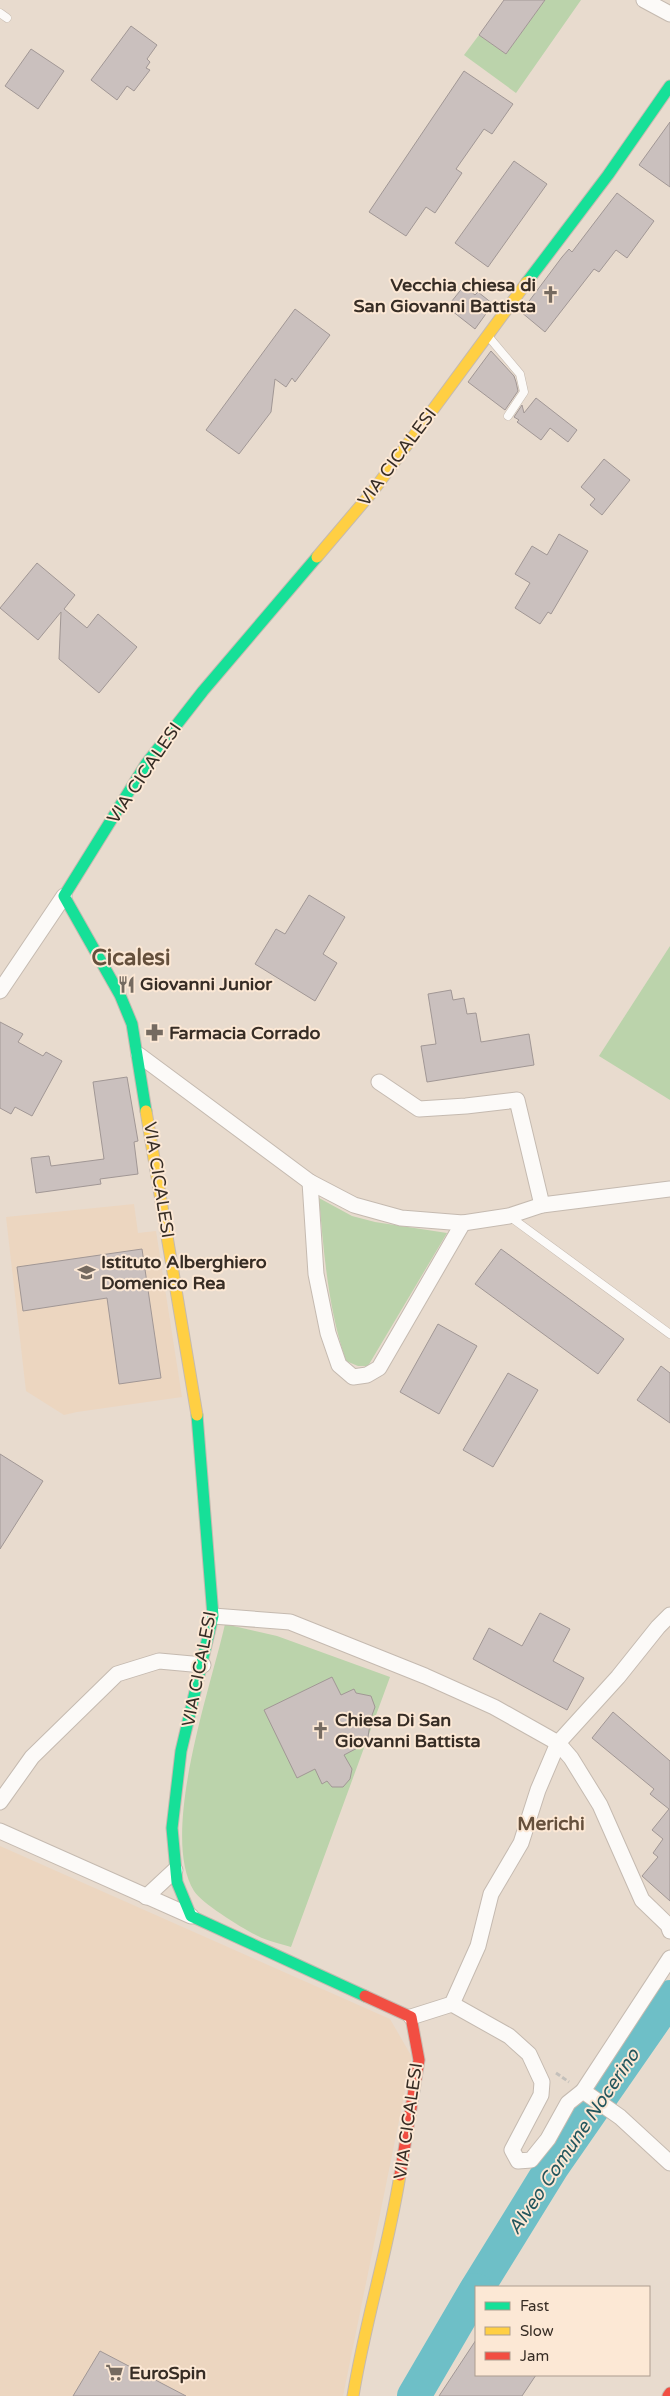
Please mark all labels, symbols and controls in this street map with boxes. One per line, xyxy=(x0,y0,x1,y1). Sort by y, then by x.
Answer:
place label: Vecchia chiesa di San Giovanni Battista xyxy=(353,274,536,317)
church icon: Vecchia chiesa di San Giovanni Battista xyxy=(540,285,560,305)
street label: VIA CICALESI xyxy=(353,404,441,510)
street label: VIA CICALESI xyxy=(102,718,186,828)
district label: Cicalesi xyxy=(92,945,170,971)
place label: Giovanni Junior xyxy=(140,973,273,995)
restaurant icon: Giovanni Junior xyxy=(116,974,136,994)
place label: Farmacia Corrado xyxy=(169,1022,321,1044)
pharmacy icon: Farmacia Corrado xyxy=(145,1023,165,1043)
street label: VIA CICALESI xyxy=(139,1120,179,1240)
place label: Istituto Alberghiero Domenico Rea xyxy=(101,1251,267,1294)
school or university icon: Istituto Alberghiero Domenico Rea xyxy=(77,1262,97,1282)
street label: VIA CICALESI xyxy=(177,1609,221,1729)
place label: Chiesa Di San Giovanni Battista xyxy=(335,1709,481,1752)
church icon: Chiesa Di San Giovanni Battista xyxy=(311,1720,331,1740)
district label: Merichi xyxy=(517,1813,585,1835)
water label: Alveo Comune Nocerino xyxy=(503,2043,645,2239)
street label: VIA CICALESI xyxy=(389,2061,427,2181)
legend xyxy=(475,2286,650,2376)
text: Fast xyxy=(520,2297,550,2315)
text: Slow xyxy=(520,2322,554,2340)
text: Jam xyxy=(520,2347,549,2365)
place label: EuroSpin xyxy=(129,2362,206,2384)
supermarket icon: EuroSpin xyxy=(105,2363,125,2383)

